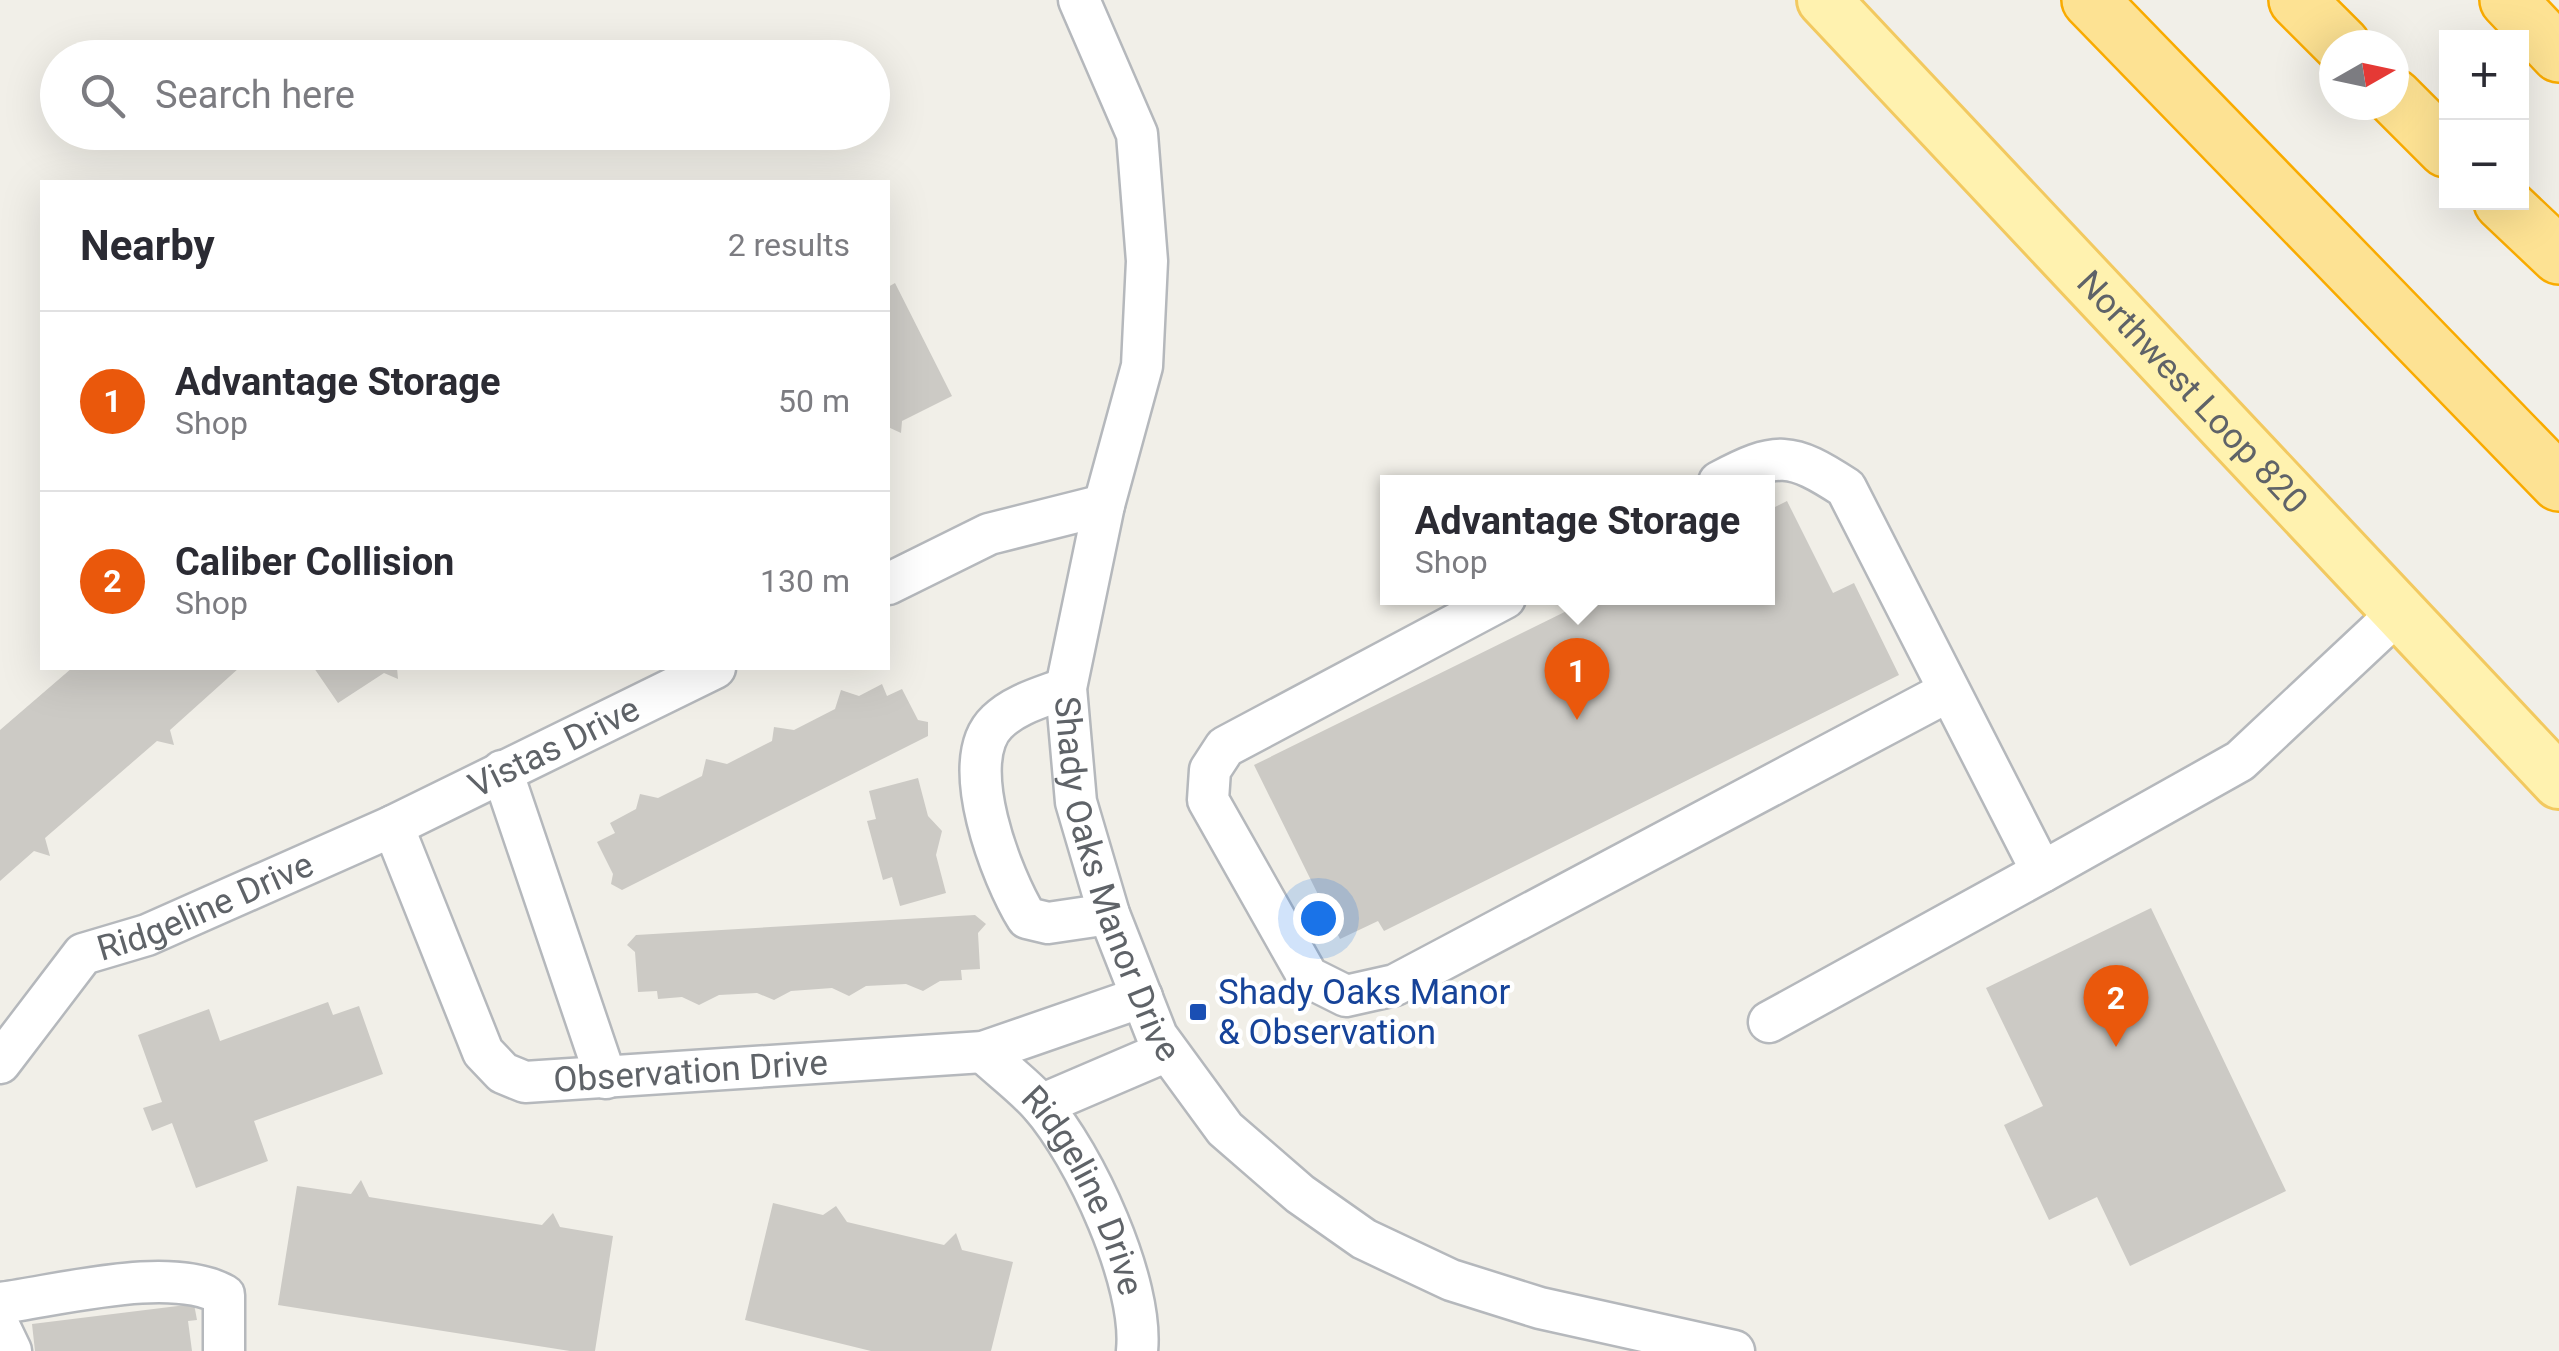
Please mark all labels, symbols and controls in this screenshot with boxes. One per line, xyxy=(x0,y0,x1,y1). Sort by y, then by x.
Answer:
north arrow xyxy=(2319,30,2409,120)
map controls xyxy=(2439,30,2529,210)
button: + xyxy=(2439,30,2529,120)
search box xyxy=(40,40,890,150)
icon: search xyxy=(75,68,130,123)
text: Search here xyxy=(155,73,355,117)
button: − xyxy=(2439,120,2529,210)
text: Nearby xyxy=(80,221,215,270)
text: 2 results xyxy=(728,226,850,264)
street label: Northwest Loop 820 xyxy=(2068,263,2316,522)
text: Advantage Storage xyxy=(175,360,500,404)
text: 1 xyxy=(103,382,122,420)
text: 50 m xyxy=(778,382,850,420)
text: Shop xyxy=(175,404,248,442)
popup xyxy=(1380,475,1775,605)
text: Advantage Storage xyxy=(1415,499,1740,543)
text: Caliber Collision xyxy=(175,540,454,584)
text: Shop xyxy=(1415,543,1488,581)
text: 2 xyxy=(103,562,122,600)
text: 130 m xyxy=(760,562,850,600)
text: Shop xyxy=(175,584,248,622)
pin: 1 xyxy=(1544,638,1610,720)
street label: Vistas Drive xyxy=(462,688,646,807)
street label: Shady Oaks Manor Drive xyxy=(1046,695,1189,1069)
street label: Ridgeline Drive xyxy=(92,844,320,970)
your location xyxy=(1293,893,1344,944)
pin: 2 xyxy=(2084,964,2148,1047)
place label: Shady Oaks Manor & Observation xyxy=(1218,972,1511,1053)
marker: Shady Oaks Manor & Observation xyxy=(1187,1001,1209,1023)
street label: Observation Drive xyxy=(552,1042,829,1101)
street label: Ridgeline Drive xyxy=(1013,1078,1151,1299)

